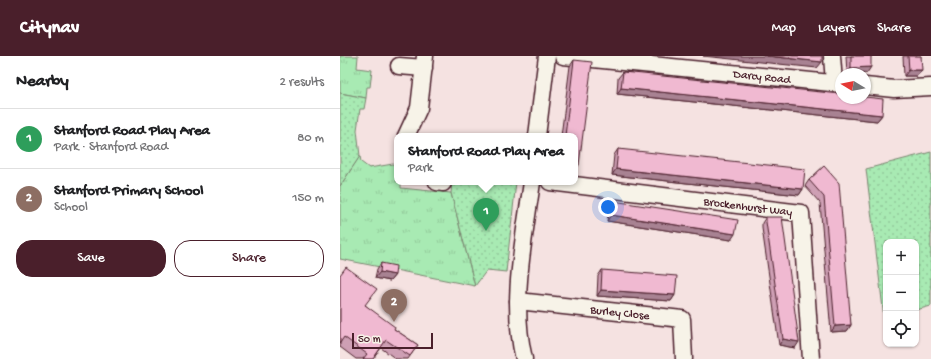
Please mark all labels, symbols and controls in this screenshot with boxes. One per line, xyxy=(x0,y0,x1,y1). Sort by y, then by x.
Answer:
text: Citynav xyxy=(20,17,79,40)
text: Map xyxy=(772,20,796,37)
text: Layers xyxy=(818,20,855,37)
text: Share xyxy=(877,20,911,37)
street label: Darcy Road xyxy=(731,68,792,88)
north arrow xyxy=(835,68,871,104)
text: Nearby xyxy=(16,72,69,92)
text: 2 results xyxy=(279,75,324,90)
text: Stanford Road Play Area xyxy=(54,122,210,140)
text: 1 xyxy=(26,131,32,146)
text: 80 m xyxy=(297,131,324,146)
popup xyxy=(394,133,578,185)
text: Park · Stanford Road xyxy=(54,140,168,155)
text: Stanford Road Play Area xyxy=(408,143,564,161)
text: Park xyxy=(408,161,433,176)
text: Stanford Primary School xyxy=(54,182,204,200)
text: 2 xyxy=(26,191,32,206)
text: 150 m xyxy=(292,191,324,206)
street label: Brockenhurst Way xyxy=(702,195,793,220)
your location xyxy=(598,197,618,217)
pin: 1 xyxy=(473,198,499,231)
text: School xyxy=(54,200,88,215)
map controls xyxy=(883,239,919,347)
button: + xyxy=(883,239,919,275)
button: Save xyxy=(16,240,166,277)
button: Share xyxy=(174,240,324,277)
button: − xyxy=(883,275,919,311)
pin: 2 xyxy=(381,289,407,322)
street label: Burley Close xyxy=(588,304,651,324)
button: locate xyxy=(883,311,919,347)
scale bar xyxy=(352,331,433,350)
text: 50 m xyxy=(358,334,380,346)

